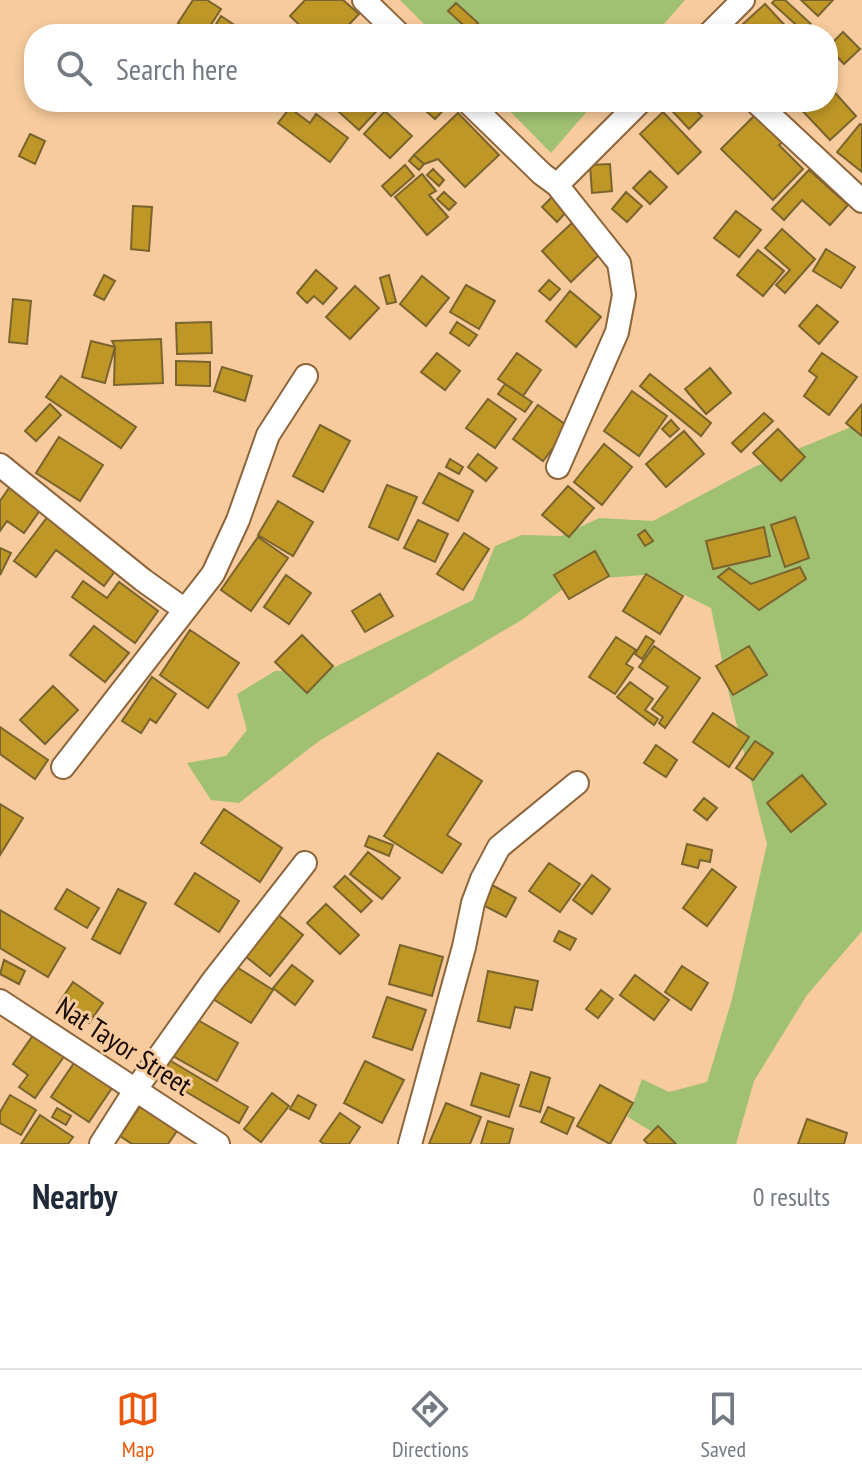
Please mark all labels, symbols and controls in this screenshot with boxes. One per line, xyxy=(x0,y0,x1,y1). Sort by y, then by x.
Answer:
search box xyxy=(24,24,838,112)
icon: search xyxy=(52,46,96,90)
text: Search here xyxy=(116,49,238,88)
street label: Nat Tayor Street xyxy=(49,988,199,1103)
text: Nearby xyxy=(32,1174,117,1218)
text: 0 results xyxy=(753,1180,830,1213)
tab: Map xyxy=(116,1387,160,1463)
tab: Directions xyxy=(392,1387,469,1463)
tab: Saved xyxy=(701,1387,746,1463)

